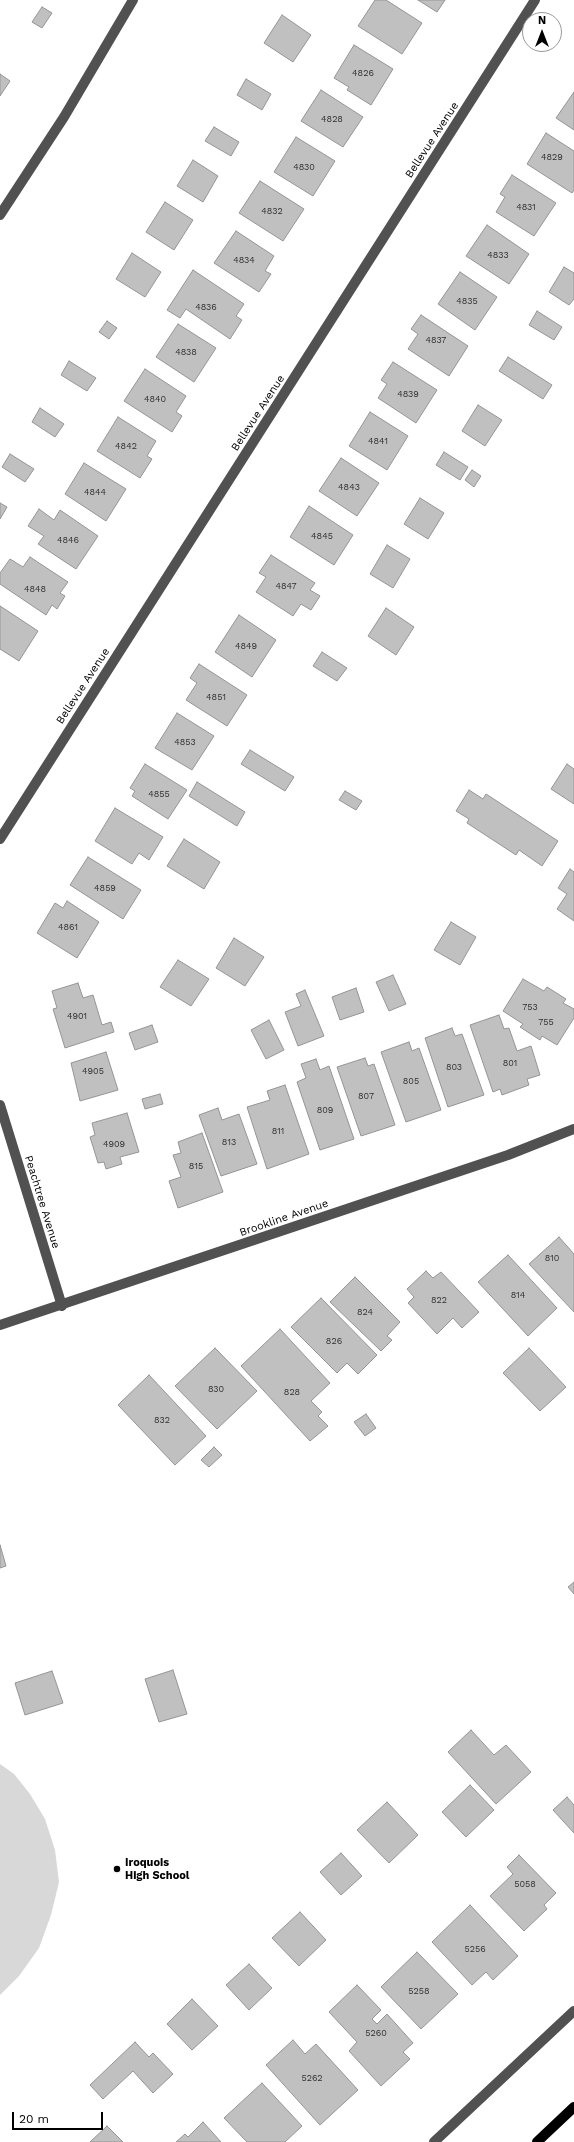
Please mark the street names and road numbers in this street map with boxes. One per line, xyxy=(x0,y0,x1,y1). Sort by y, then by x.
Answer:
street label: Bellevue Avenue xyxy=(403,100,461,180)
street label: Bellevue Avenue xyxy=(229,373,287,453)
street label: Bellevue Avenue xyxy=(54,646,112,726)
street label: Peachtree Avenue xyxy=(22,1154,62,1250)
street label: Brookline Avenue xyxy=(238,1197,330,1239)

